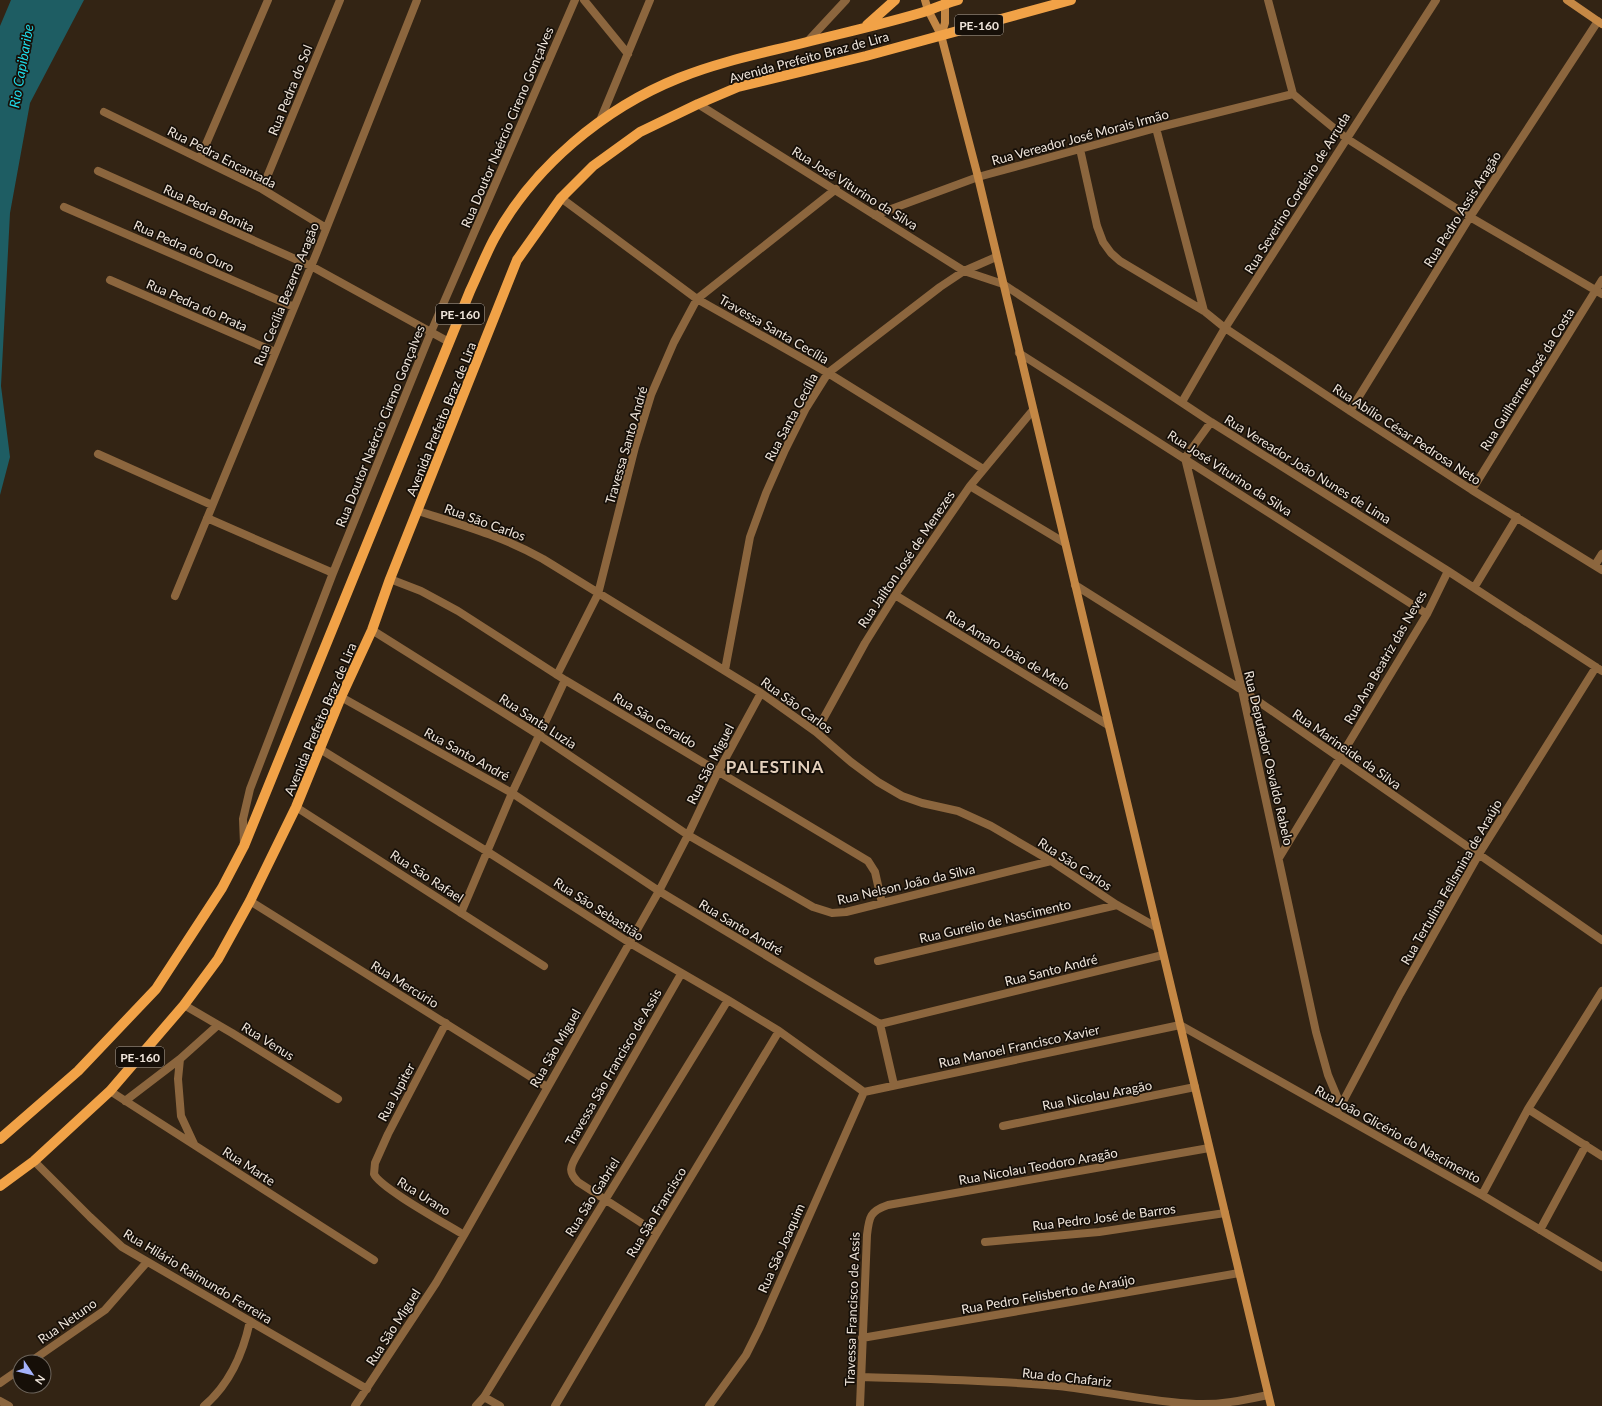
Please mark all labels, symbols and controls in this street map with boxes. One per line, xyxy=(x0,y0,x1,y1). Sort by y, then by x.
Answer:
road number: PE-160 xyxy=(955,15,1003,35)
water label: Rio Capibaribe xyxy=(5,22,37,109)
street label: Rua Doutor Naércio Cireno Gonçalves xyxy=(457,24,557,230)
street label: Avenida Prefeito Braz de Lira xyxy=(727,28,891,86)
street label: Rua Pedra do Sol xyxy=(265,42,315,138)
street label: Rua Vereador José Morais Irmão xyxy=(990,106,1170,168)
street label: Rua Severino Cordeiro de Arruda xyxy=(1241,109,1353,277)
street label: Rua Pedra Encantada xyxy=(165,123,279,191)
street label: Rua José Viturino da Silva xyxy=(789,143,921,233)
street label: Rua Pedro Assis Aragão xyxy=(1420,148,1504,270)
street label: Rua Pedra Bonita xyxy=(161,181,257,235)
street label: Rua Pedra do Ouro xyxy=(131,217,237,275)
street label: Rua Cecília Bezerra Aragão xyxy=(250,220,322,368)
street label: Rua Pedra do Prata xyxy=(144,276,250,334)
street label: Travessa Santa Cecília xyxy=(716,291,832,367)
road number: PE-160 xyxy=(436,304,484,324)
street label: Rua Guilherme José da Costa xyxy=(1476,305,1578,453)
street label: Rua Doutor Naércio Cireno Gonçalves xyxy=(332,322,428,529)
street label: Avenida Prefeito Braz de Lira xyxy=(403,340,479,498)
street label: Rua Santa Cecília xyxy=(761,370,821,464)
street label: Rua Abílio César Pedrosa Neto xyxy=(1330,380,1484,488)
street label: Travessa Santo André xyxy=(602,384,651,506)
street label: Rua Vereador João Nunes de Lima xyxy=(1222,411,1394,527)
street label: Rua José Viturino da Silva xyxy=(1165,427,1295,519)
street label: Rua Jaílton José de Menezes xyxy=(854,487,958,631)
street label: Rua São Carlos xyxy=(442,500,528,544)
street label: Rua Ana Beatriz das Neves xyxy=(1340,587,1430,727)
street label: Rua Amaro João de Melo xyxy=(943,607,1073,693)
street label: Avenida Prefeito Braz de Lira xyxy=(280,640,360,798)
street label: Rua Deputador Osvaldo Rabelo xyxy=(1241,669,1297,847)
street label: Rua São Carlos xyxy=(758,674,836,737)
street label: Rua São Geraldo xyxy=(611,689,699,751)
street label: Rua Santa Luzia xyxy=(496,690,580,752)
street label: Rua Marineide da Silva xyxy=(1290,705,1404,793)
street label: Rua São Miguel xyxy=(683,721,737,807)
street label: Rua Santo André xyxy=(422,724,513,784)
district label: PALESTINA xyxy=(726,756,824,777)
street label: Rua Tertulina Felismina de Araújo xyxy=(1397,796,1505,968)
street label: Rua São Carlos xyxy=(1035,834,1115,894)
street label: Rua São Rafael xyxy=(387,846,467,906)
street label: Rua Nelson João da Silva xyxy=(836,860,976,908)
street label: Rua São Sebastião xyxy=(551,874,647,944)
street label: Rua Santo André xyxy=(696,896,786,958)
street label: Rua Gurelio de Nascimento xyxy=(918,896,1072,946)
street label: Rua Santo André xyxy=(1003,951,1099,989)
street label: Rua Mercúrio xyxy=(368,957,442,1011)
street label: Travessa São Francisco de Assis xyxy=(561,985,665,1148)
street label: Rua São Miguel xyxy=(526,1006,584,1090)
street label: Rua Venus xyxy=(239,1019,298,1064)
street label: Rua Manoel Francisco Xavier xyxy=(937,1021,1101,1071)
road number: PE-160 xyxy=(116,1047,164,1067)
street label: Rua Jupiter xyxy=(374,1060,418,1124)
street label: Rua Nicolau Aragão xyxy=(1041,1077,1153,1113)
street label: Rua João Glicério do Nascimento xyxy=(1312,1082,1484,1186)
street label: Rua Marte xyxy=(220,1143,278,1189)
street label: Rua Nicolau Teodoro Aragão xyxy=(957,1144,1119,1188)
street label: Rua São Gabriel xyxy=(561,1155,623,1239)
street label: Rua São Francisco xyxy=(623,1164,689,1260)
street label: Rua Urano xyxy=(394,1173,454,1219)
street label: Rua Pedro José de Barros xyxy=(1031,1200,1177,1234)
street label: Rua São Joaquim xyxy=(754,1201,808,1295)
street label: Rua Hilário Raimundo Ferreira xyxy=(121,1225,275,1327)
street label: Travessa Francisco de Assis xyxy=(841,1231,863,1386)
street label: Rua Pedro Felisberto de Araújo xyxy=(960,1271,1136,1317)
street label: Rua São Miguel xyxy=(362,1286,424,1368)
street label: Rua Netuno xyxy=(35,1295,99,1347)
north arrow xyxy=(12,1354,52,1394)
street label: Rua do Chafariz xyxy=(1021,1364,1113,1390)
text: N xyxy=(33,1373,48,1387)

